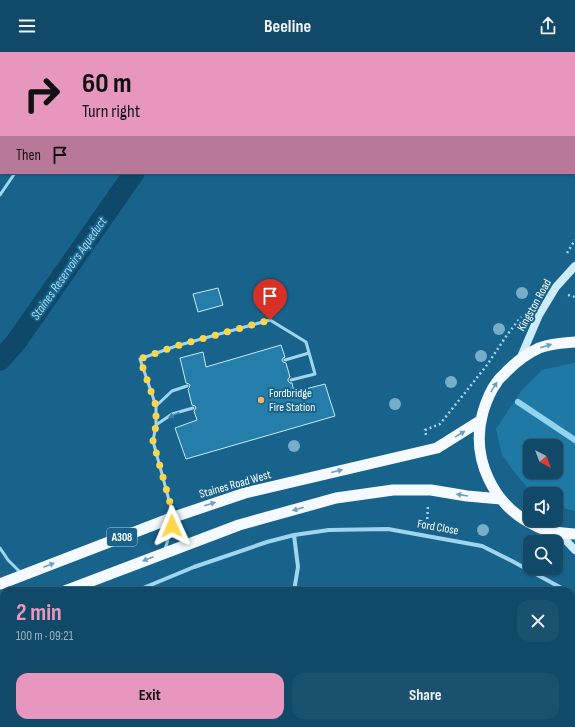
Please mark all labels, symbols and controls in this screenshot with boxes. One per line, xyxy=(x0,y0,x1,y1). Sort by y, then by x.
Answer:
icon: menu xyxy=(16,15,38,37)
icon: share xyxy=(537,15,559,37)
text: Beeline xyxy=(264,16,311,37)
text: 60 m xyxy=(82,67,131,100)
icon: right xyxy=(16,68,68,120)
text: Turn right xyxy=(82,101,140,122)
icon: arrive xyxy=(49,144,71,166)
text: Then xyxy=(16,146,41,165)
water label: Staines Reservoirs Aqueduct xyxy=(27,213,111,323)
street label: Kingston Road xyxy=(514,276,555,334)
pin xyxy=(253,279,287,320)
icon: arrive xyxy=(259,285,281,307)
one-way arrow xyxy=(540,343,552,349)
one-way arrow xyxy=(491,381,498,393)
place label: Fordbridge Fire Station xyxy=(269,386,315,415)
marker: Fordbridge Fire Station xyxy=(256,395,266,405)
one-way arrow xyxy=(167,412,179,418)
one-way arrow xyxy=(454,430,466,437)
north arrow xyxy=(523,439,563,479)
map controls xyxy=(523,439,563,575)
street label: Staines Road West xyxy=(197,467,273,502)
one-way arrow xyxy=(331,467,343,473)
button: sound xyxy=(523,487,563,527)
one-way arrow xyxy=(456,492,468,498)
one-way arrow xyxy=(205,501,217,507)
position arrow xyxy=(151,505,193,547)
one-way arrow xyxy=(292,506,304,512)
street label: Ford Close xyxy=(416,516,460,539)
road number: A308 xyxy=(107,528,137,546)
button: search xyxy=(523,535,563,575)
one-way arrow xyxy=(142,556,154,562)
one-way arrow xyxy=(44,561,56,567)
text: 2 min xyxy=(16,598,62,627)
button: close xyxy=(517,600,559,642)
text: 100 m · 09:21 xyxy=(16,628,73,644)
button: Exit xyxy=(16,673,284,719)
button: Share xyxy=(292,673,559,719)

